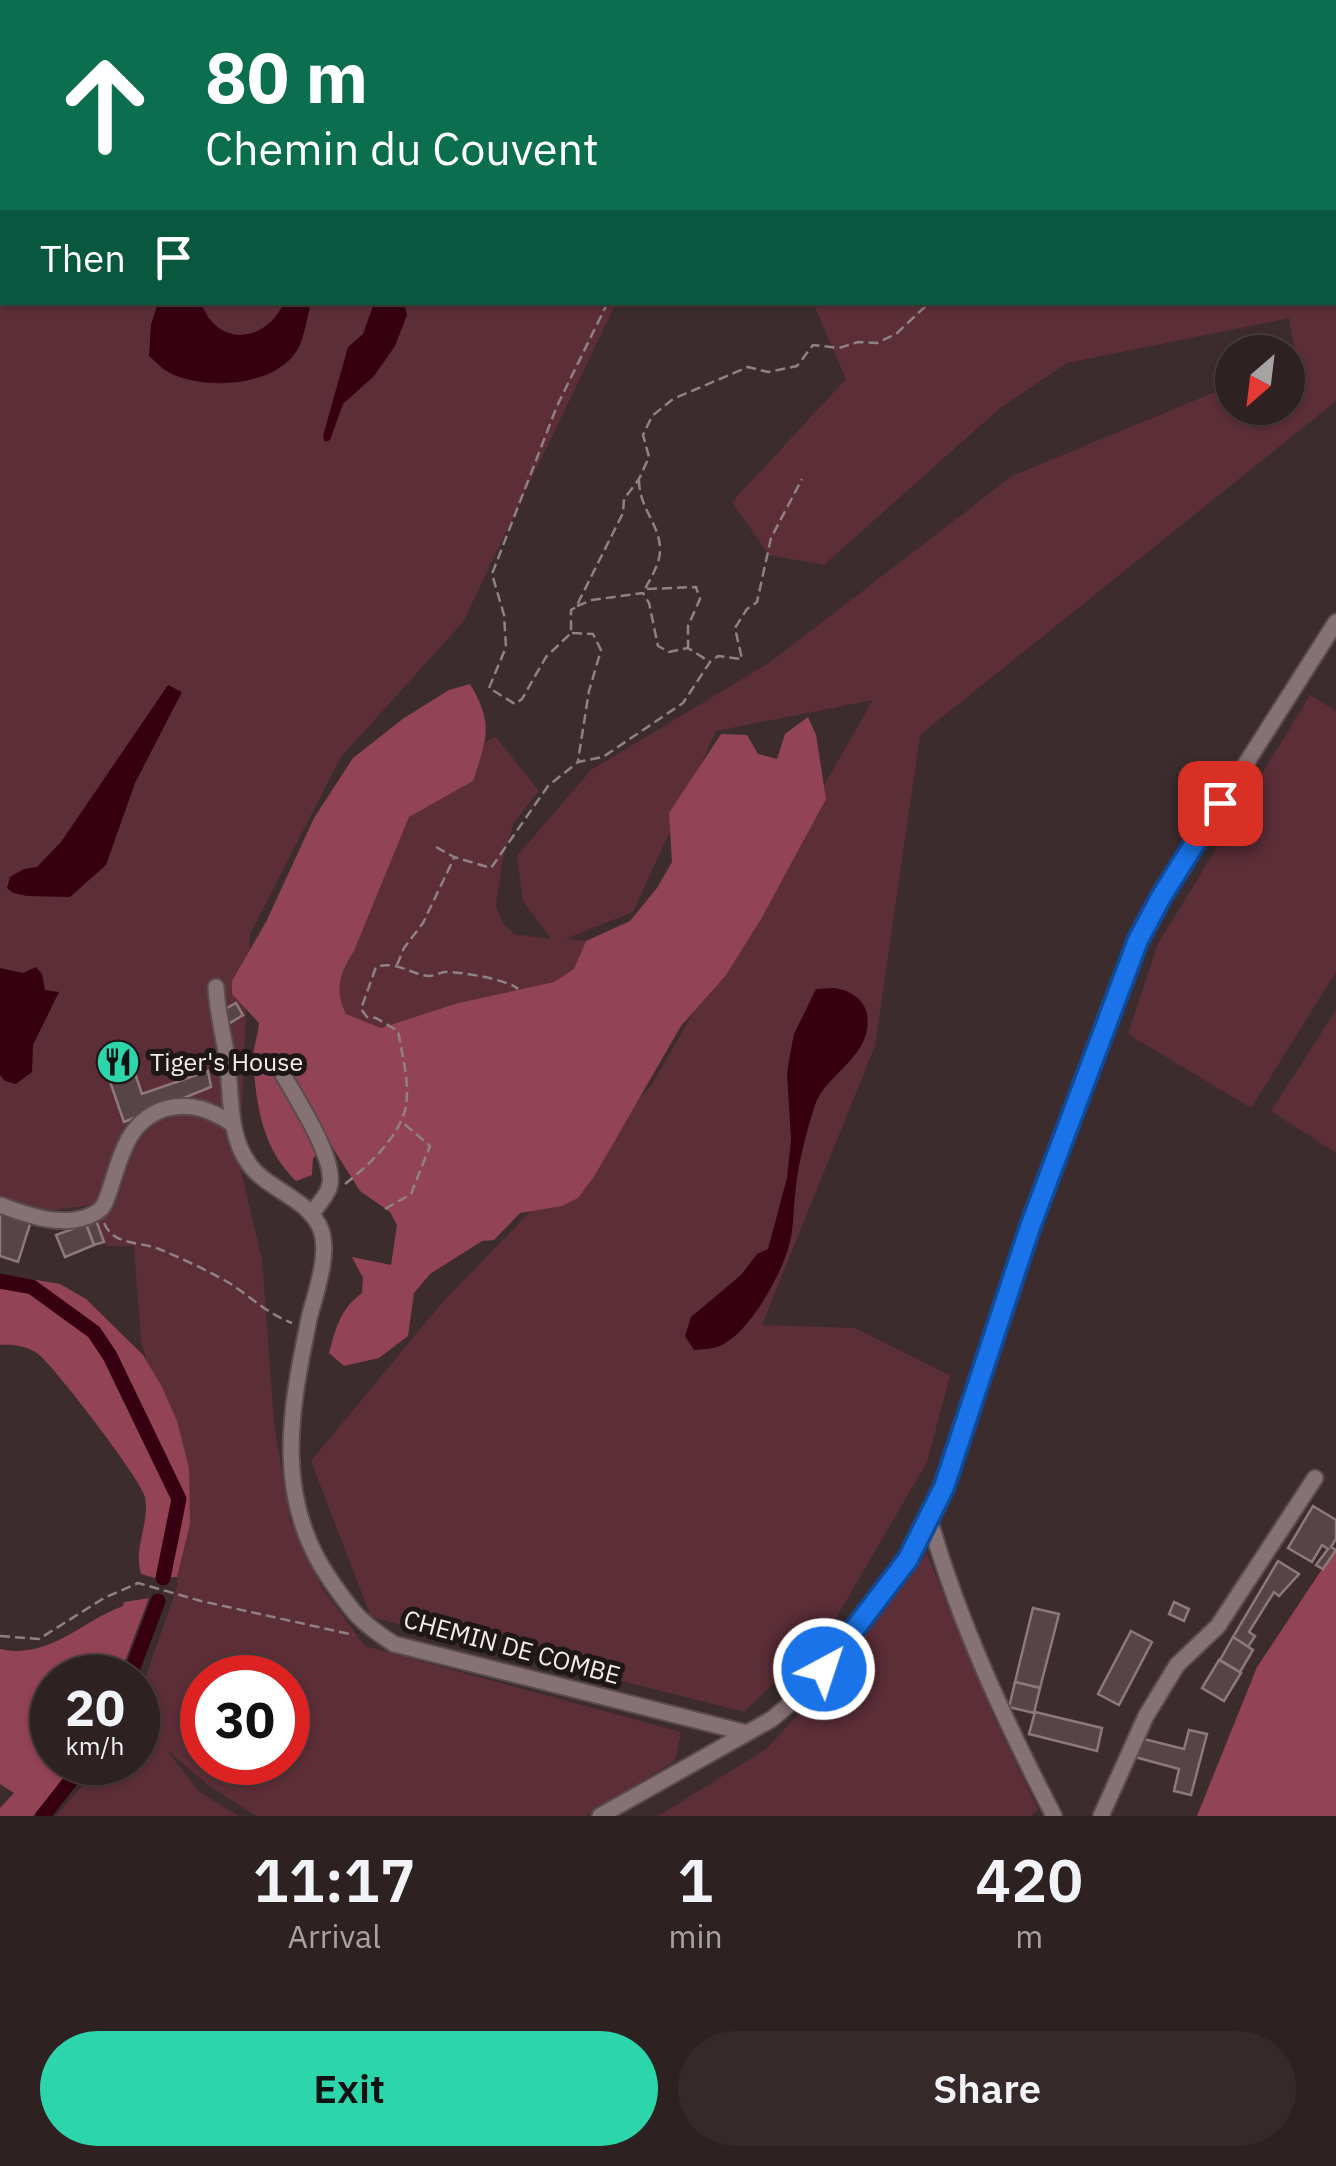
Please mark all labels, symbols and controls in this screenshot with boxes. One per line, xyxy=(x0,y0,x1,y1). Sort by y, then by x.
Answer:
text: 80 m xyxy=(205,31,368,122)
icon: ahead xyxy=(40,40,170,170)
text: Chemin du Couvent xyxy=(205,119,599,177)
icon: arrive xyxy=(146,230,201,285)
text: Then xyxy=(40,233,126,282)
north arrow xyxy=(1215,335,1305,425)
map controls xyxy=(1215,335,1305,425)
pin xyxy=(1178,761,1263,846)
icon: arrive xyxy=(1193,776,1248,831)
restaurant icon: Tiger's House xyxy=(95,1039,141,1085)
place label: Tiger's House xyxy=(150,1045,303,1078)
street label: CHEMIN DE COMBE xyxy=(400,1602,624,1691)
position arrow xyxy=(772,1617,876,1721)
speed limit sign: 30 xyxy=(180,1655,310,1785)
text: 20 xyxy=(65,1675,125,1740)
text: km/h xyxy=(66,1729,124,1762)
text: 11:17 xyxy=(253,1840,416,1919)
text: 1 xyxy=(678,1840,714,1919)
text: 420 xyxy=(975,1840,1083,1919)
text: Arrival xyxy=(288,1915,381,1957)
text: min xyxy=(668,1915,723,1957)
text: m xyxy=(1015,1915,1043,1957)
button: Exit xyxy=(40,2031,658,2146)
button: Share xyxy=(678,2031,1296,2146)

